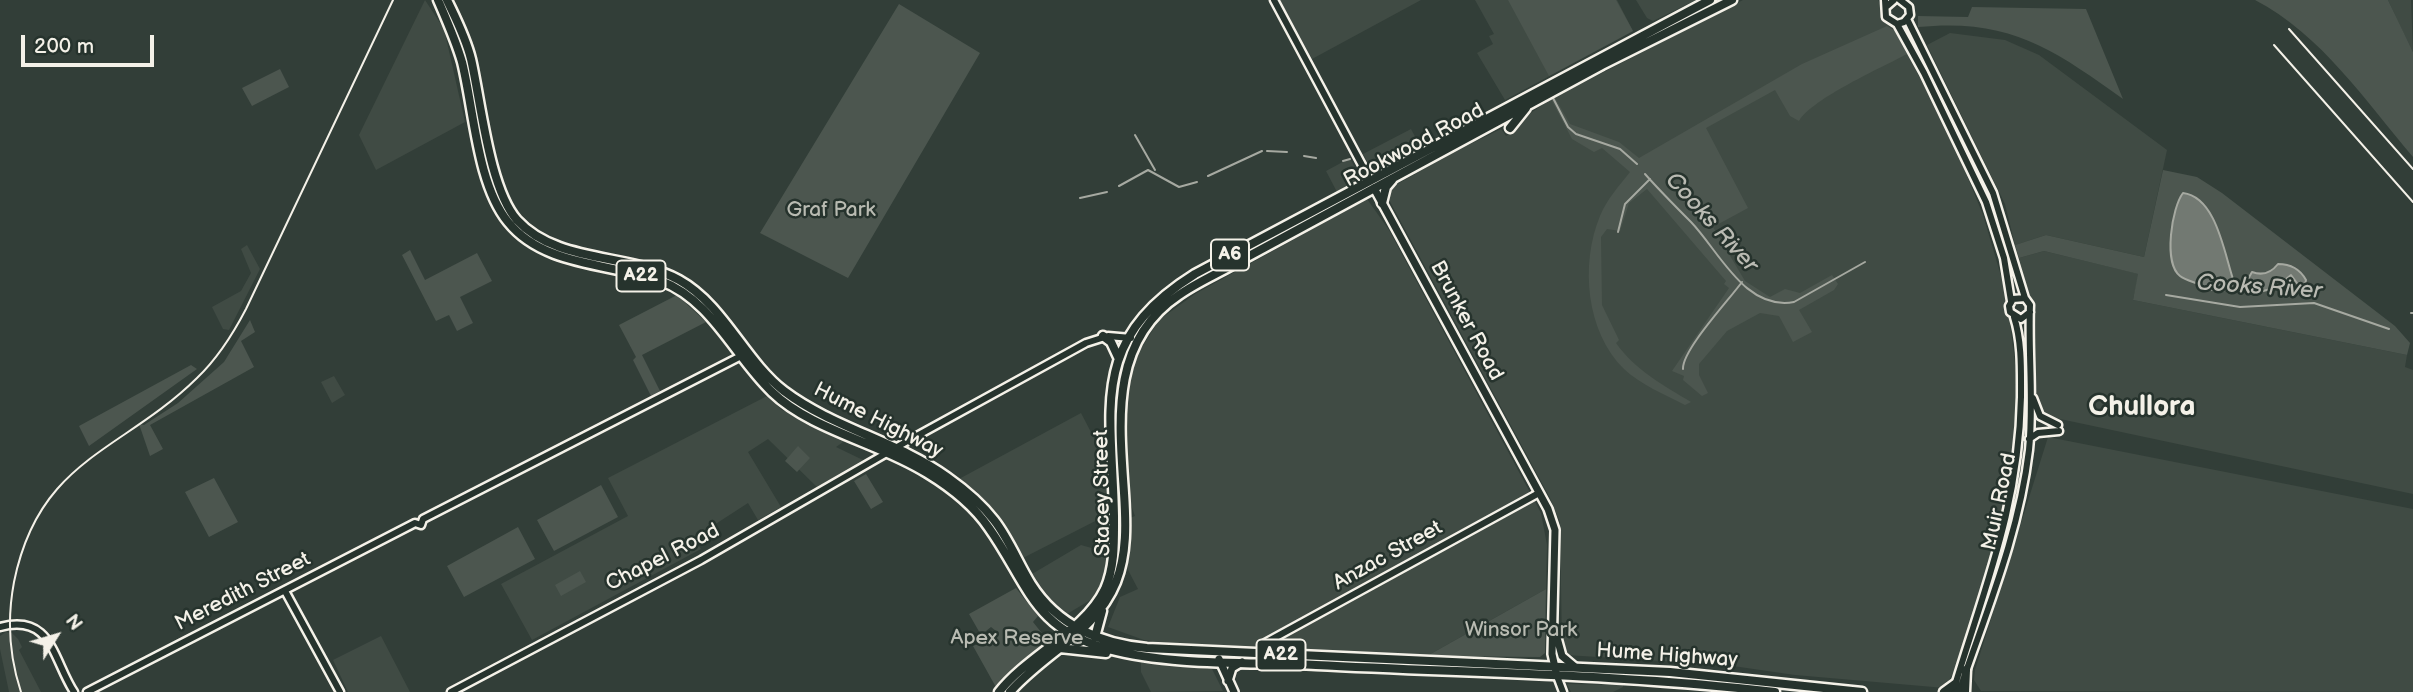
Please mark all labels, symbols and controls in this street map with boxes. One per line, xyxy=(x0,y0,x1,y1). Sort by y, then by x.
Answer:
scale bar xyxy=(24,21,158,65)
text: 200 m xyxy=(34,34,94,59)
street label: Rookwood Road xyxy=(1339,98,1489,194)
water label: Cooks River xyxy=(1659,167,1763,279)
park label: Graf Park xyxy=(786,198,876,224)
road number: A6 xyxy=(1211,240,1249,270)
street label: Brunker Road xyxy=(1424,257,1508,385)
road number: A22 xyxy=(616,260,666,292)
water label: Cooks River xyxy=(2195,270,2323,306)
street label: Hume Highway xyxy=(809,378,947,464)
district label: Chullora xyxy=(2088,391,2196,425)
street label: Stacey Street xyxy=(1089,429,1117,557)
street label: Muir Road xyxy=(1977,451,2023,553)
street label: Anzac Street xyxy=(1329,516,1447,596)
street label: Chapel Road xyxy=(602,519,724,597)
street label: Meredith Street xyxy=(171,547,315,637)
north arrow xyxy=(21,601,91,671)
text: N xyxy=(60,610,87,636)
park label: Winsor Park xyxy=(1465,618,1577,644)
park label: Apex Reserve xyxy=(951,626,1083,652)
street label: Hume Highway xyxy=(1595,638,1739,674)
road number: A22 xyxy=(1256,640,1306,670)

